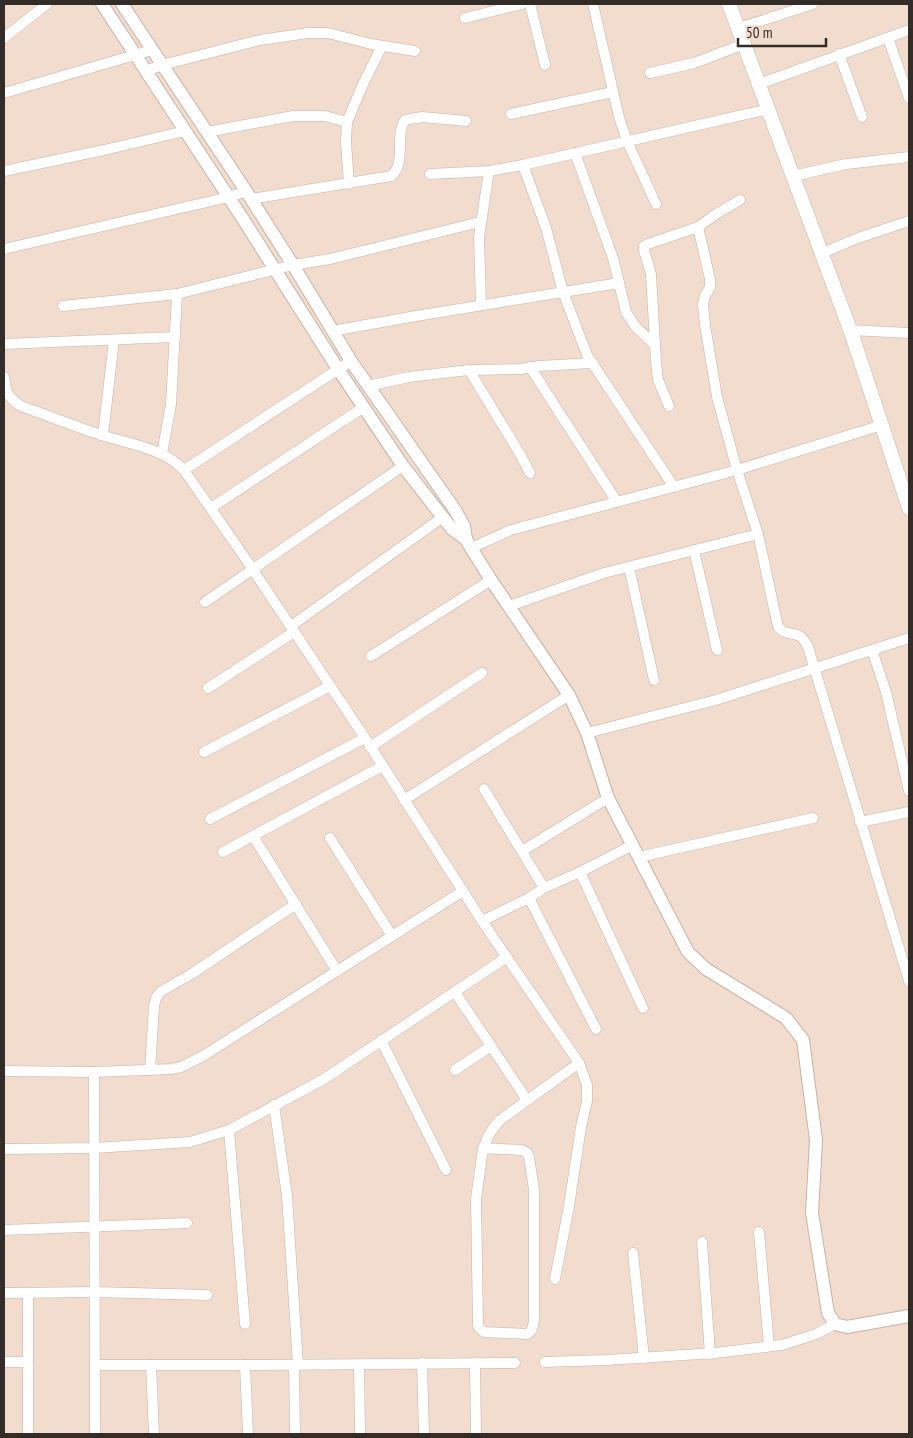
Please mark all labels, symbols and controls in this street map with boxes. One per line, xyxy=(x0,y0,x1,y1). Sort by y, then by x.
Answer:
scale bar xyxy=(738,15,826,47)
text: 50 m xyxy=(746,23,772,42)

